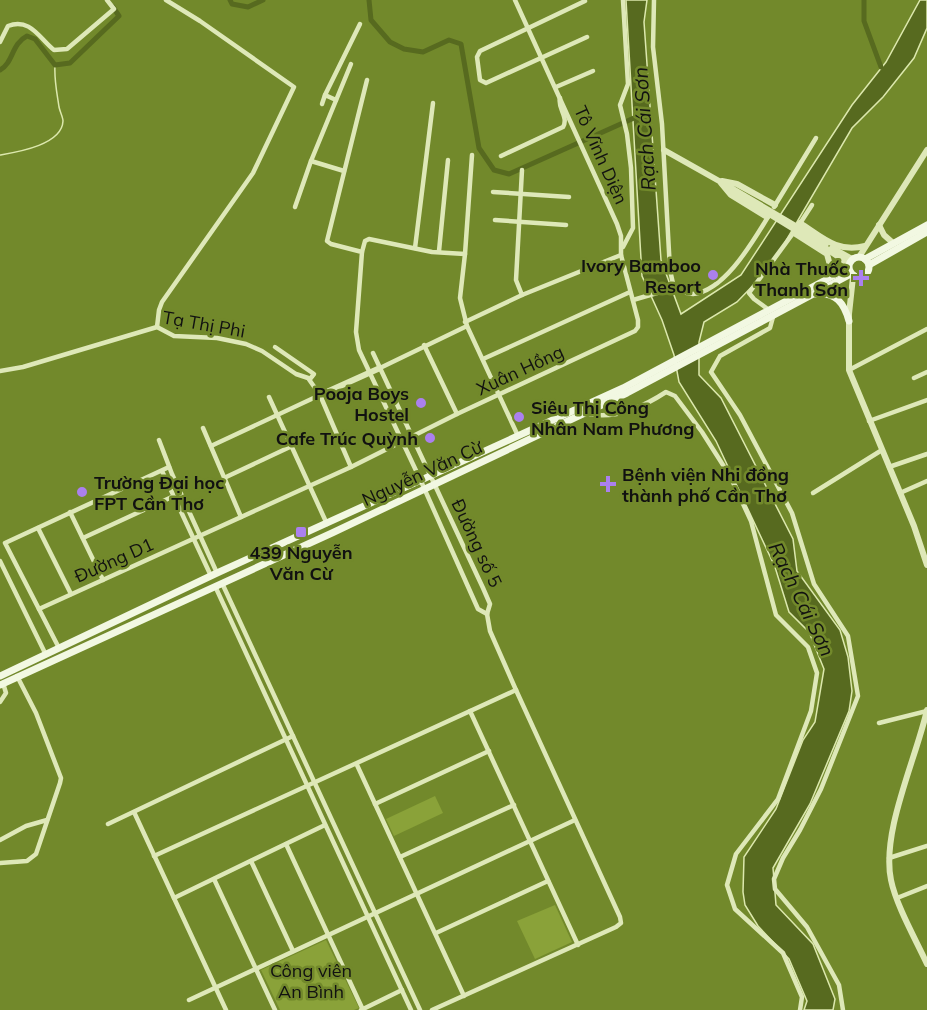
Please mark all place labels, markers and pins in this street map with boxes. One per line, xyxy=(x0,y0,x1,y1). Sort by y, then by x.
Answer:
place label: Ivory Bamboo Resort xyxy=(581,254,701,298)
place label: Nhà Thuốc Thanh Sơn xyxy=(755,257,848,301)
marker: Ivory Bamboo Resort xyxy=(706,268,720,282)
marker: Nhà Thuốc Thanh Sơn xyxy=(852,269,870,287)
place label: Pooja Boys Hostel xyxy=(314,382,409,426)
marker: Pooja Boys Hostel xyxy=(414,396,428,410)
place label: Siêu Thị Công Nhân Nam Phương xyxy=(531,396,695,440)
marker: Siêu Thị Công Nhân Nam Phương xyxy=(512,410,526,424)
place label: Cafe Trúc Quỳnh xyxy=(276,427,418,450)
marker: Cafe Trúc Quỳnh xyxy=(423,431,437,445)
place label: Bệnh viện Nhi đồng thành phố Cần Thơ xyxy=(622,463,789,507)
place label: Trường Đại học FPT Cần Thơ xyxy=(94,471,224,515)
marker: Bệnh viện Nhi đồng thành phố Cần Thơ xyxy=(599,475,617,493)
marker: Trường Đại học FPT Cần Thơ xyxy=(75,485,89,499)
marker: 439 Nguyễn Văn Cừ xyxy=(294,525,308,539)
place label: 439 Nguyễn Văn Cừ xyxy=(249,541,353,585)

